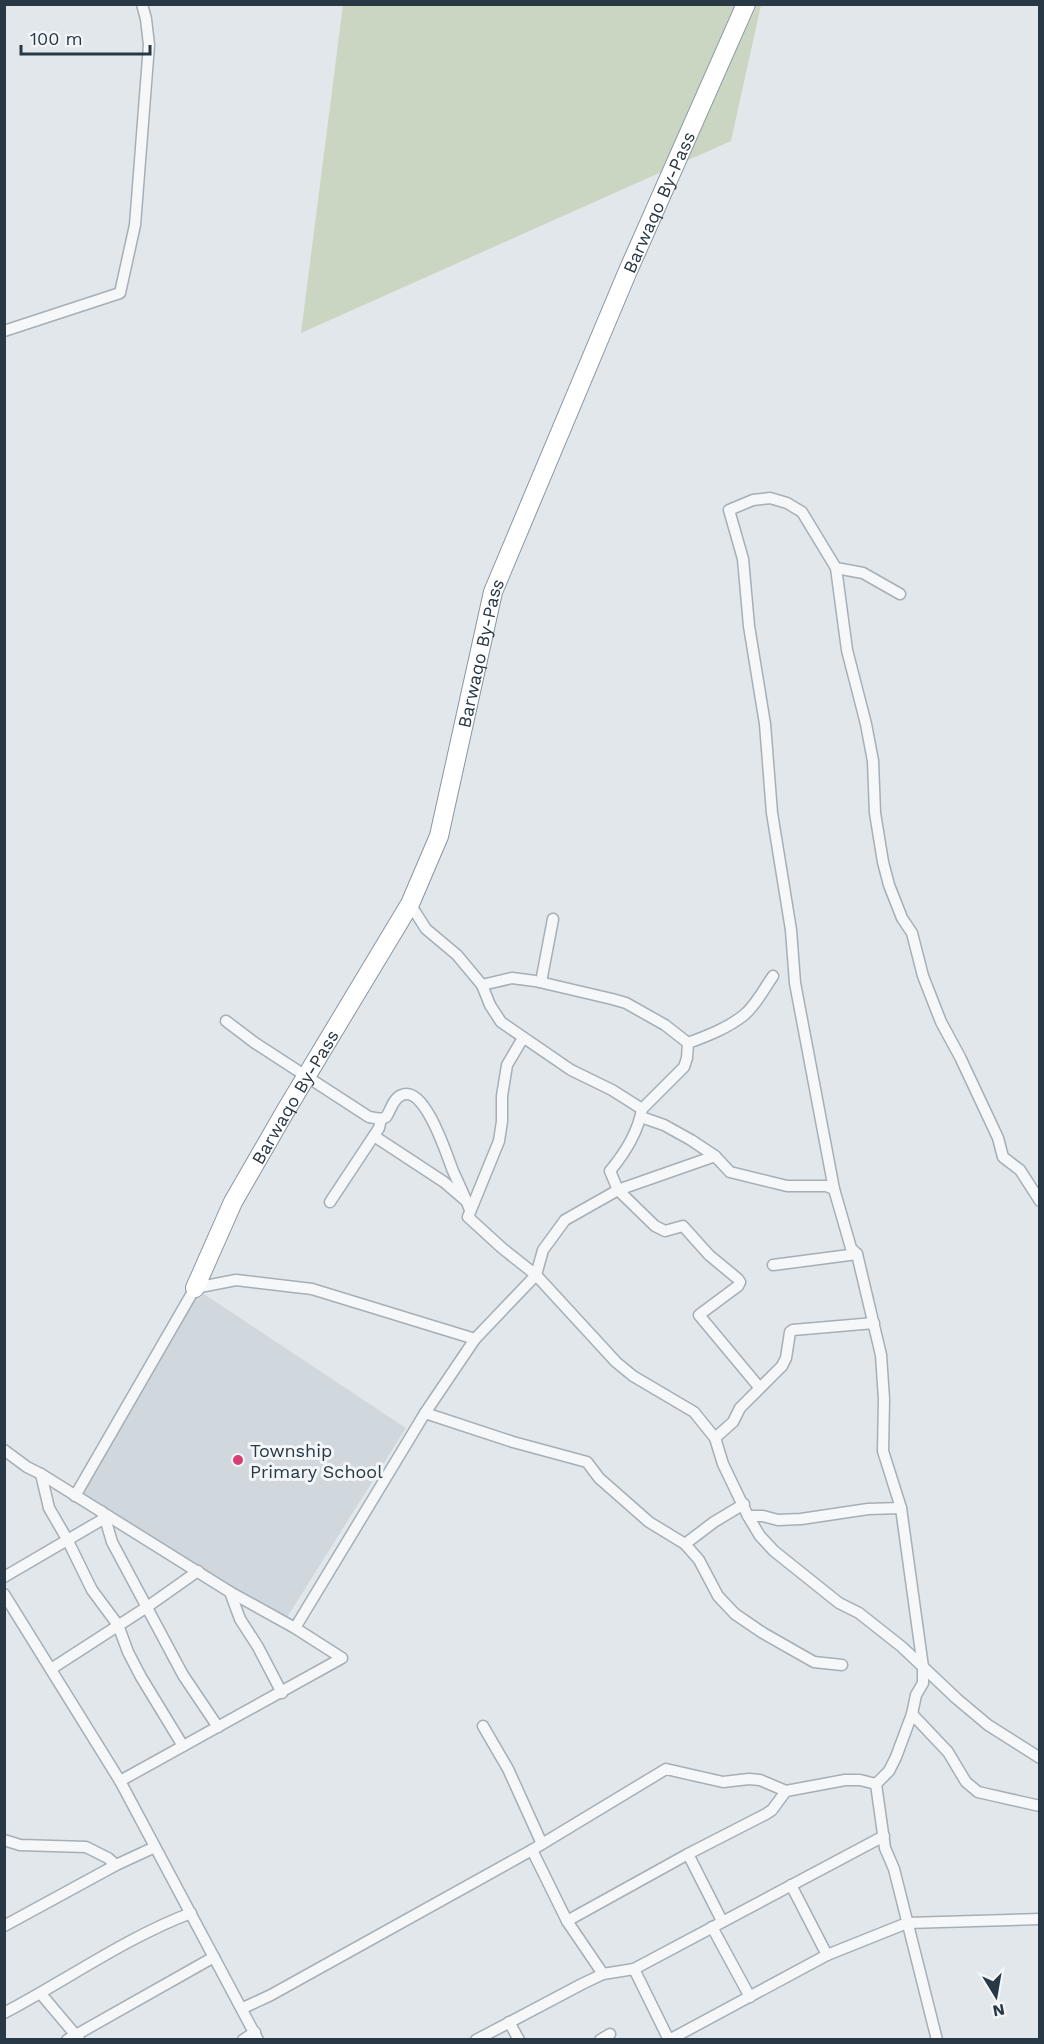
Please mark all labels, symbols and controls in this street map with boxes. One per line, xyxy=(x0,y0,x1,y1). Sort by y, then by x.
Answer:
scale bar xyxy=(21,18,150,56)
text: 100 m xyxy=(30,28,83,49)
street label: Barwaqo By-Pass xyxy=(618,128,699,276)
street label: Barwaqo By-Pass xyxy=(453,575,508,730)
street label: Barwaqo By-Pass xyxy=(247,1026,343,1168)
place label: Township Primary School xyxy=(250,1440,383,1482)
marker: Township Primary School xyxy=(231,1453,245,1467)
north arrow xyxy=(966,1966,1026,2026)
text: N xyxy=(991,2000,1006,2021)

